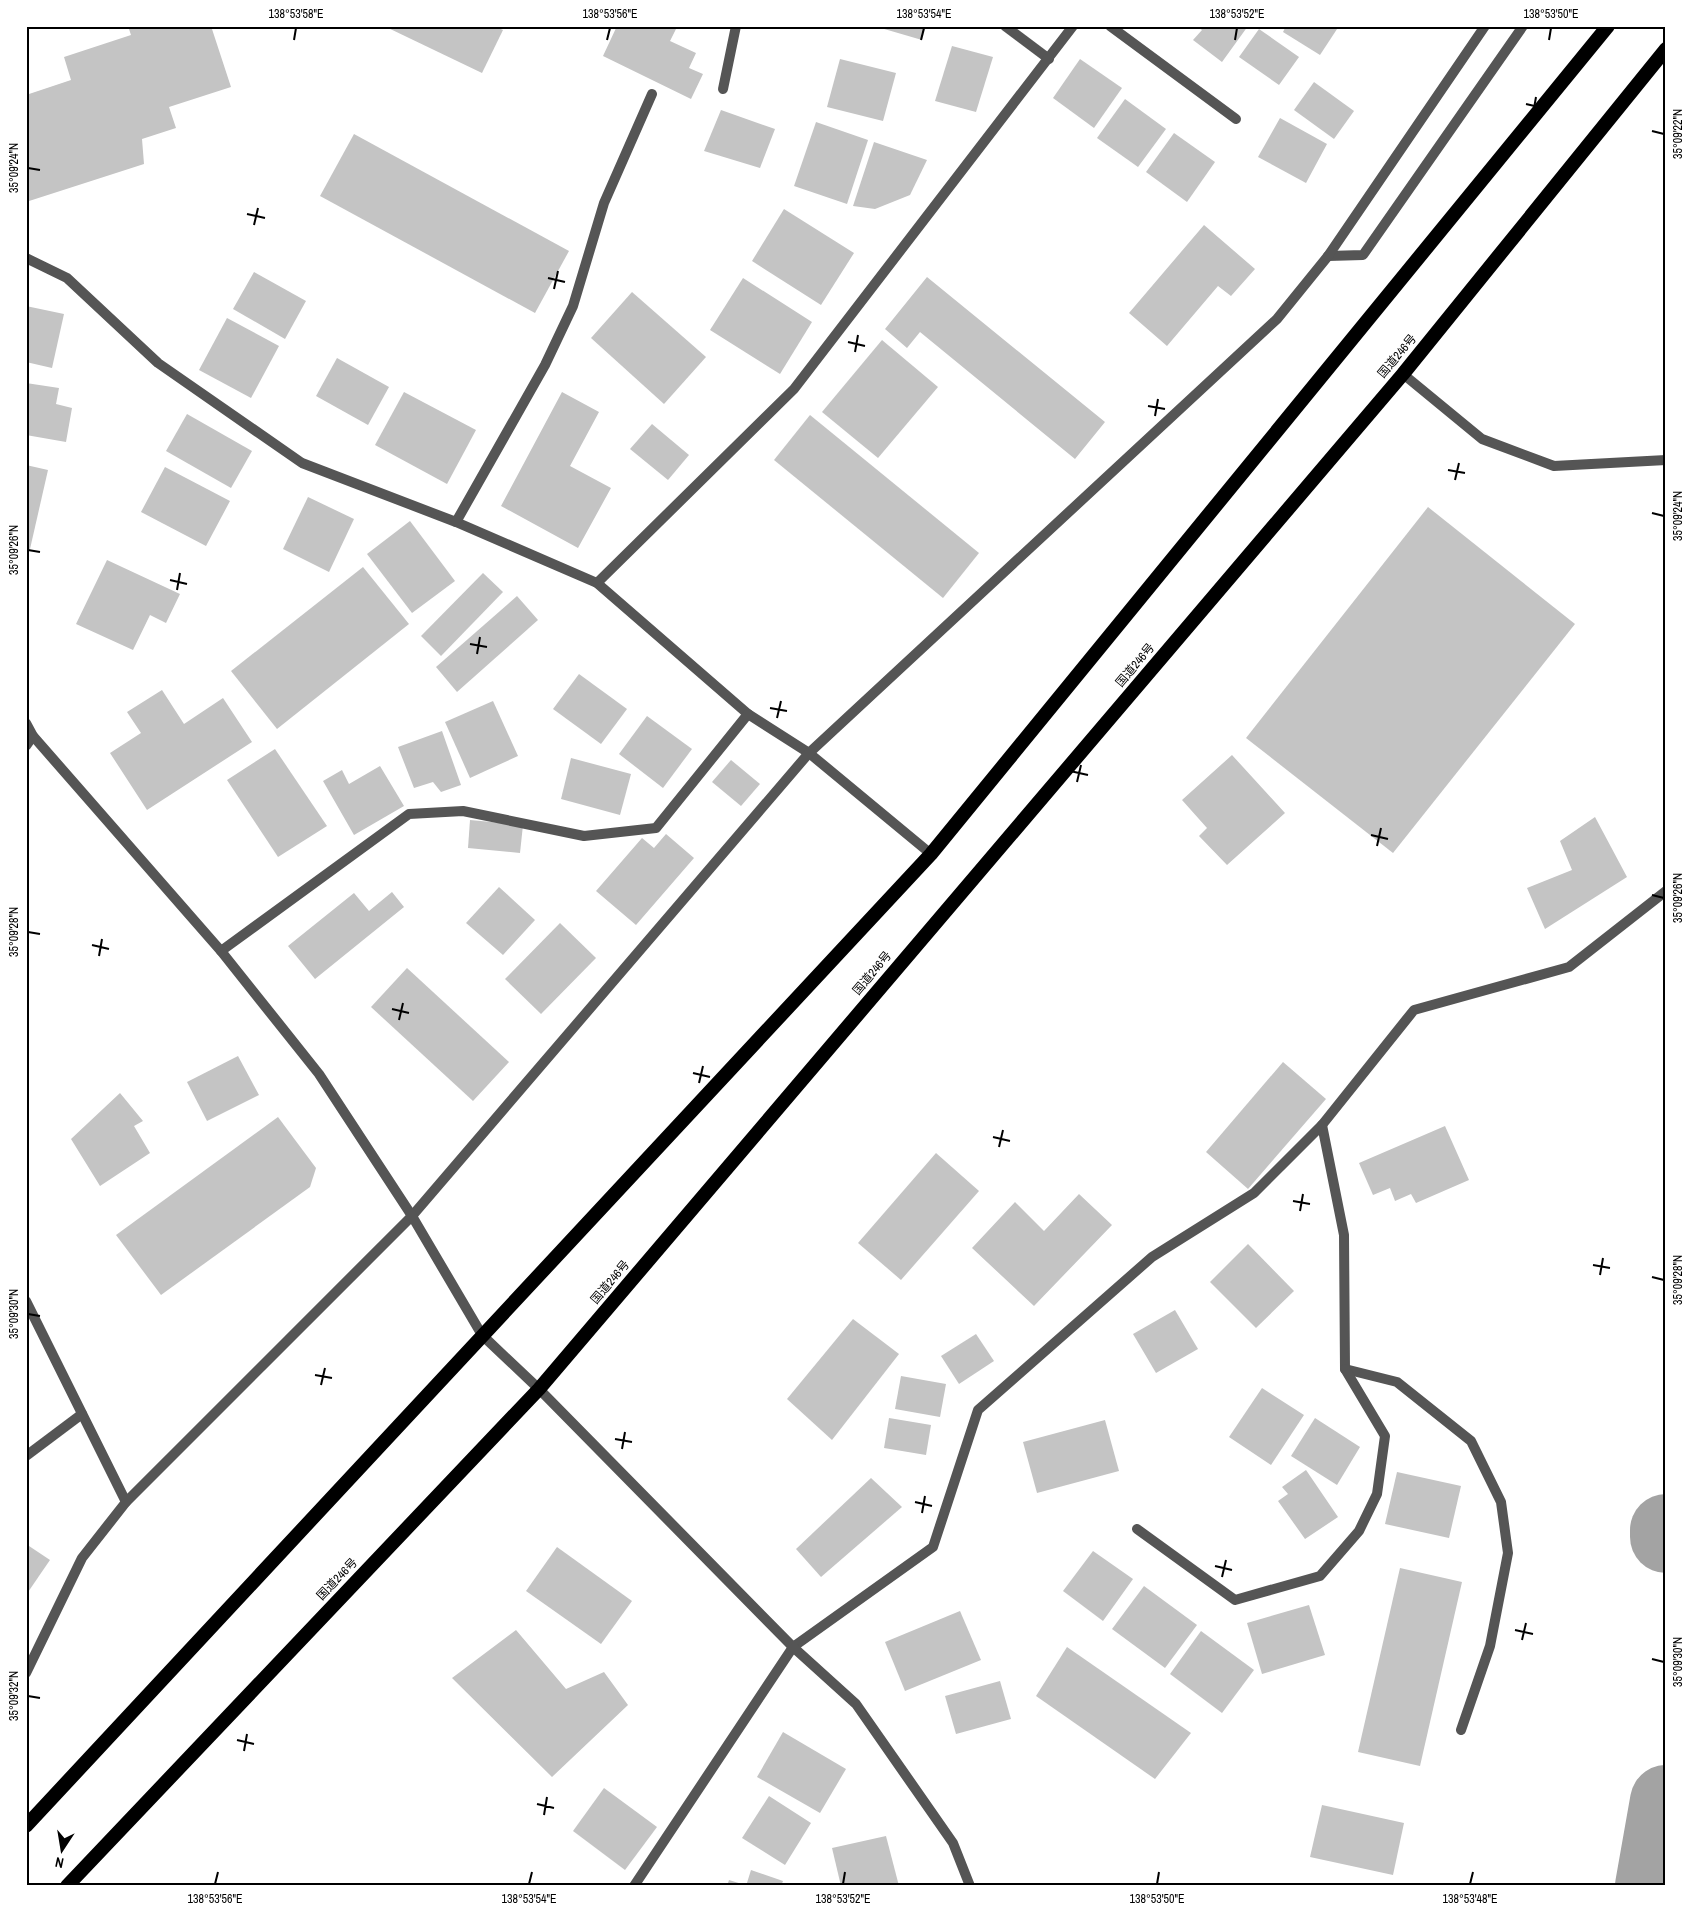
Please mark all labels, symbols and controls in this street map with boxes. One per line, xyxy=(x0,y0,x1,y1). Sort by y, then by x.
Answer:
text: 138°53'58"E xyxy=(268,6,324,22)
text: 138°53'56"E xyxy=(582,6,638,22)
text: 138°53'54"E xyxy=(896,6,952,22)
text: 138°53'52"E xyxy=(1209,6,1265,22)
text: 138°53'50"E xyxy=(1523,6,1579,22)
text: 35°09'22"N xyxy=(1670,109,1686,159)
text: 35°09'24"N xyxy=(6,143,22,193)
street label: 国道246号 xyxy=(1374,331,1420,381)
text: 35°09'24"N xyxy=(1670,491,1686,541)
text: 35°09'26"N xyxy=(6,525,22,575)
street label: 国道246号 xyxy=(1112,640,1158,690)
text: 35°09'26"N xyxy=(1670,873,1686,923)
text: 35°09'28"N xyxy=(6,907,22,957)
street label: 国道246号 xyxy=(849,948,895,998)
text: 35°09'28"N xyxy=(1670,1255,1686,1305)
street label: 国道246号 xyxy=(587,1257,633,1307)
text: 35°09'30"N xyxy=(6,1289,22,1339)
street label: 国道246号 xyxy=(313,1555,361,1603)
text: 35°09'30"N xyxy=(1670,1637,1686,1687)
text: 35°09'32"N xyxy=(6,1671,22,1721)
north arrow xyxy=(38,1824,88,1874)
text: N xyxy=(53,1853,65,1872)
text: 138°53'56"E xyxy=(187,1891,243,1907)
text: 138°53'54"E xyxy=(501,1891,557,1907)
text: 138°53'52"E xyxy=(815,1891,871,1907)
text: 138°53'50"E xyxy=(1129,1891,1185,1907)
text: 138°53'48"E xyxy=(1442,1891,1498,1907)

